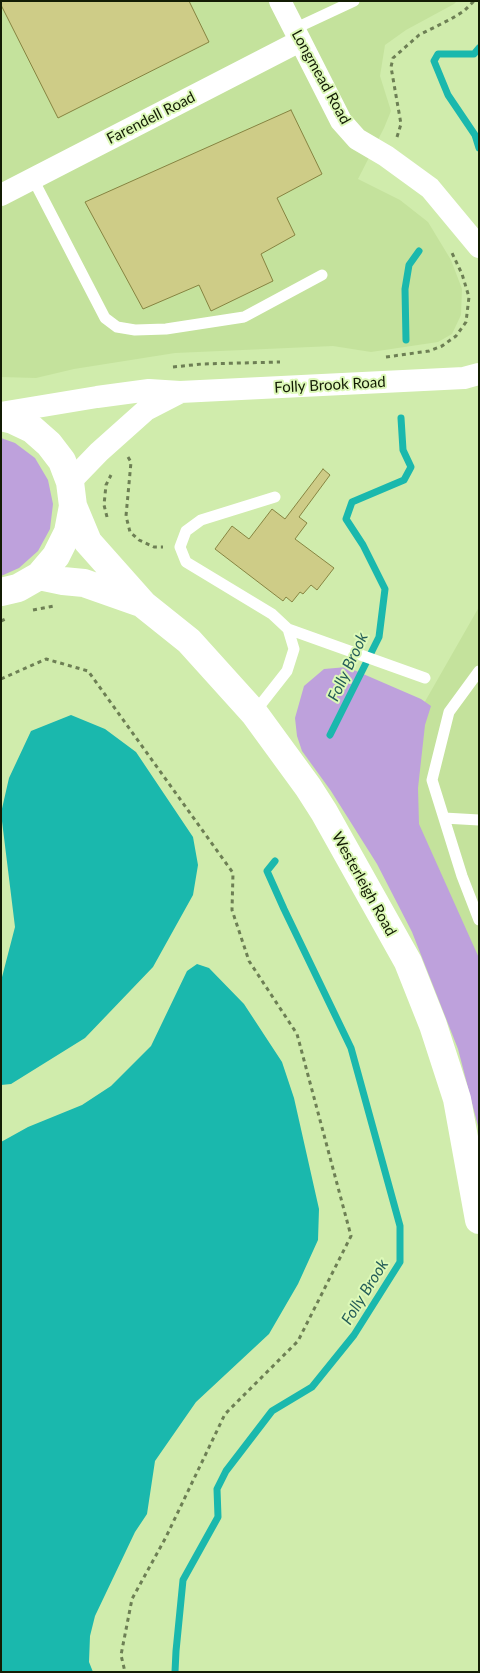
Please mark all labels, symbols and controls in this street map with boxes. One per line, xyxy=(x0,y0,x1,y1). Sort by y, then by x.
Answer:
street label: Longmead Road xyxy=(288,27,354,127)
street label: Farendell Road xyxy=(104,88,198,148)
street label: Folly Brook Road xyxy=(274,373,386,397)
water label: Folly Brook xyxy=(324,630,372,704)
street label: Westerleigh Road xyxy=(328,829,400,939)
water label: Folly Brook xyxy=(337,1256,393,1328)

